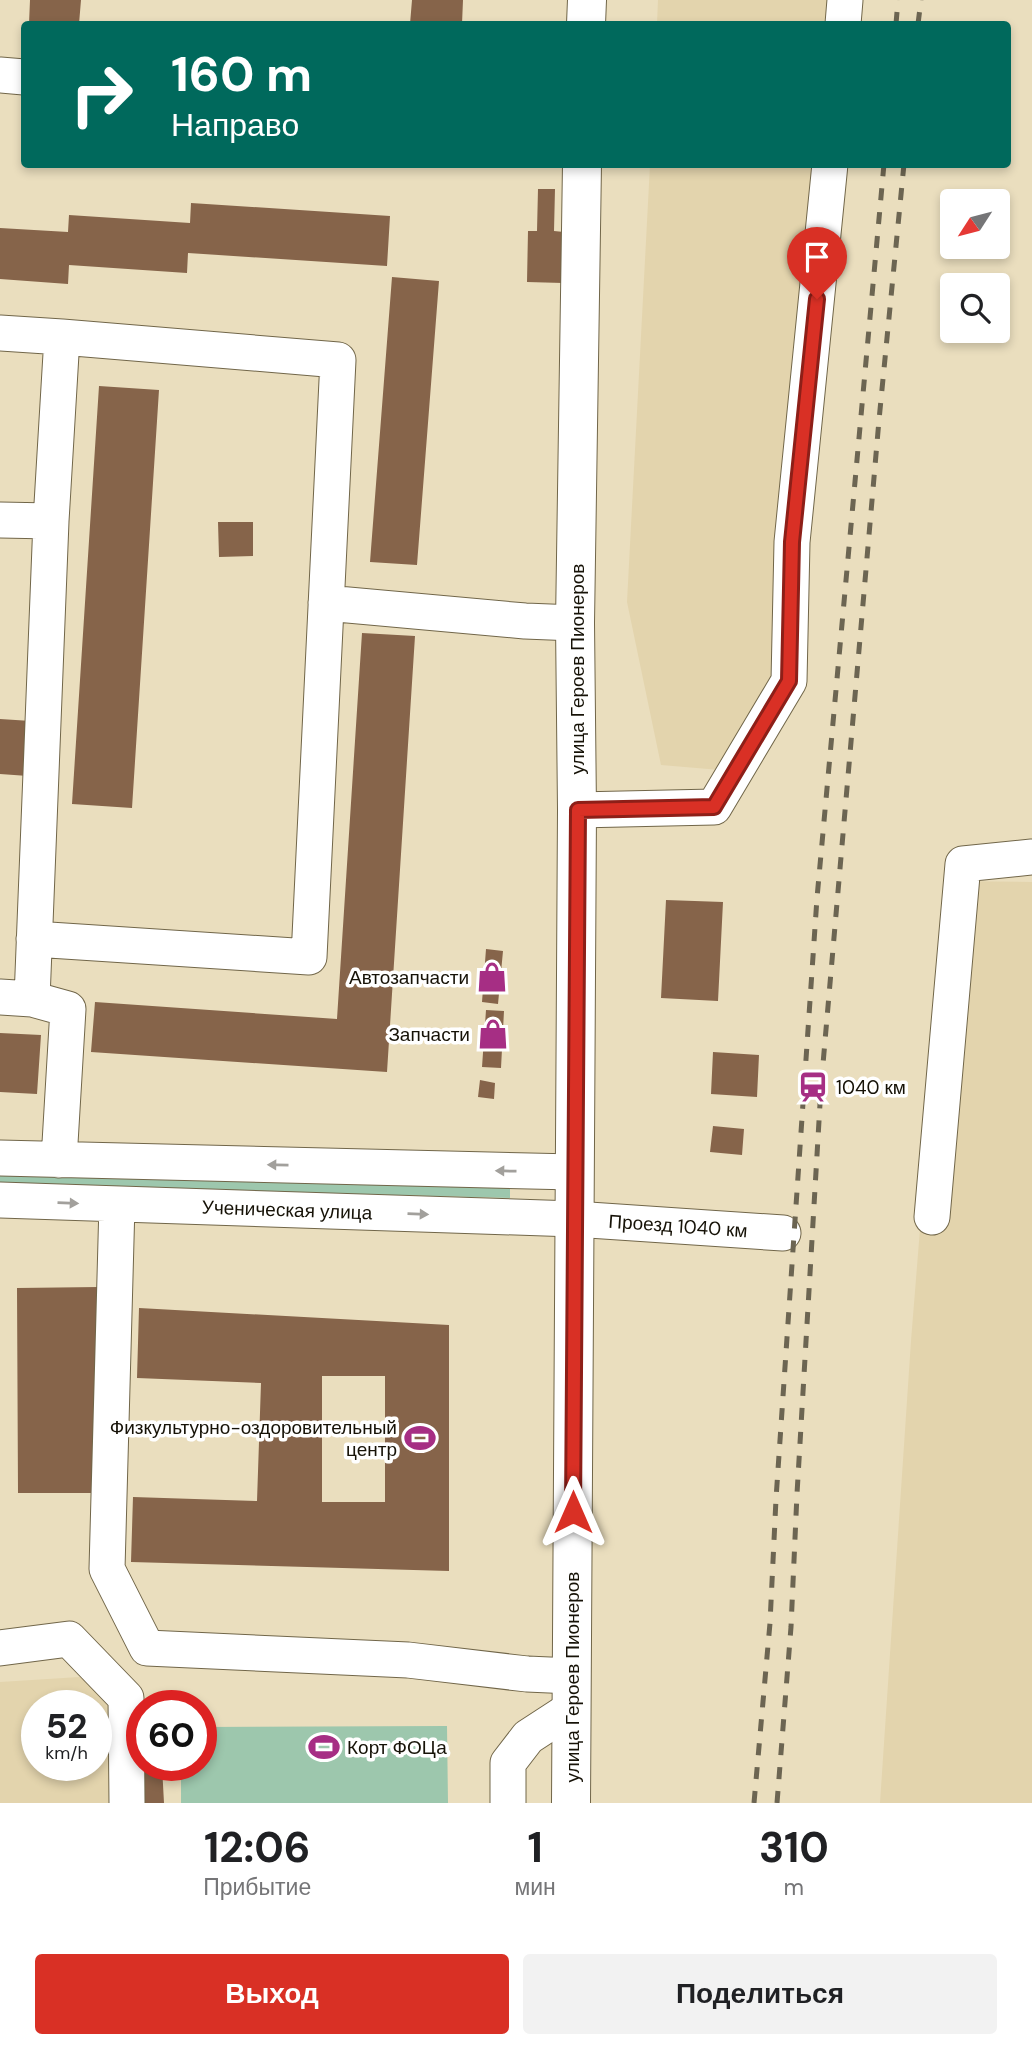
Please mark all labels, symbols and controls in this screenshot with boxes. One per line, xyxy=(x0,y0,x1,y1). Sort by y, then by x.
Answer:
text: 160 m xyxy=(171,42,312,106)
icon: right xyxy=(56,49,147,140)
text: Направо xyxy=(171,104,299,146)
north arrow xyxy=(940,189,1010,259)
map controls xyxy=(940,189,1010,343)
pin xyxy=(787,227,847,299)
icon: arrive xyxy=(798,238,836,276)
button: search xyxy=(940,273,1010,343)
street label: улица Героев Пионеров xyxy=(565,564,590,774)
shop icon: Автозапчасти xyxy=(475,960,509,994)
place label: Автозапчасти xyxy=(349,965,469,990)
shop icon: Запчасти xyxy=(476,1017,510,1051)
place label: Запчасти xyxy=(388,1022,470,1047)
station icon: 1040 км xyxy=(796,1070,830,1104)
place label: 1040 км xyxy=(836,1075,906,1100)
one-way arrow xyxy=(267,1159,289,1171)
one-way arrow xyxy=(494,1165,516,1176)
street label: Ученическая улица xyxy=(201,1195,373,1225)
one-way arrow xyxy=(57,1197,79,1208)
one-way arrow xyxy=(407,1208,429,1219)
street label: Проезд 1040 км xyxy=(608,1209,748,1243)
place label: Физкультурно-оздоровительный центр xyxy=(110,1415,397,1462)
sports icon: Физкультурно-оздоровительный центр xyxy=(403,1421,437,1455)
position arrow xyxy=(536,1475,610,1549)
street label: улица Героев Пионеров xyxy=(560,1572,585,1782)
speed limit sign: 60 xyxy=(126,1690,217,1781)
text: 52 xyxy=(46,1703,87,1749)
sports icon: Корт ФОЦа xyxy=(307,1730,341,1764)
place label: Корт ФОЦа xyxy=(347,1735,447,1760)
text: km/h xyxy=(45,1741,88,1765)
text: 12:06 xyxy=(204,1820,310,1875)
text: 1 xyxy=(527,1820,543,1875)
text: 310 xyxy=(759,1820,829,1875)
text: Прибытие xyxy=(203,1872,311,1902)
text: мин xyxy=(514,1872,556,1902)
text: m xyxy=(784,1872,804,1902)
button: Выход xyxy=(35,1954,509,2034)
button: Поделиться xyxy=(523,1954,997,2034)

